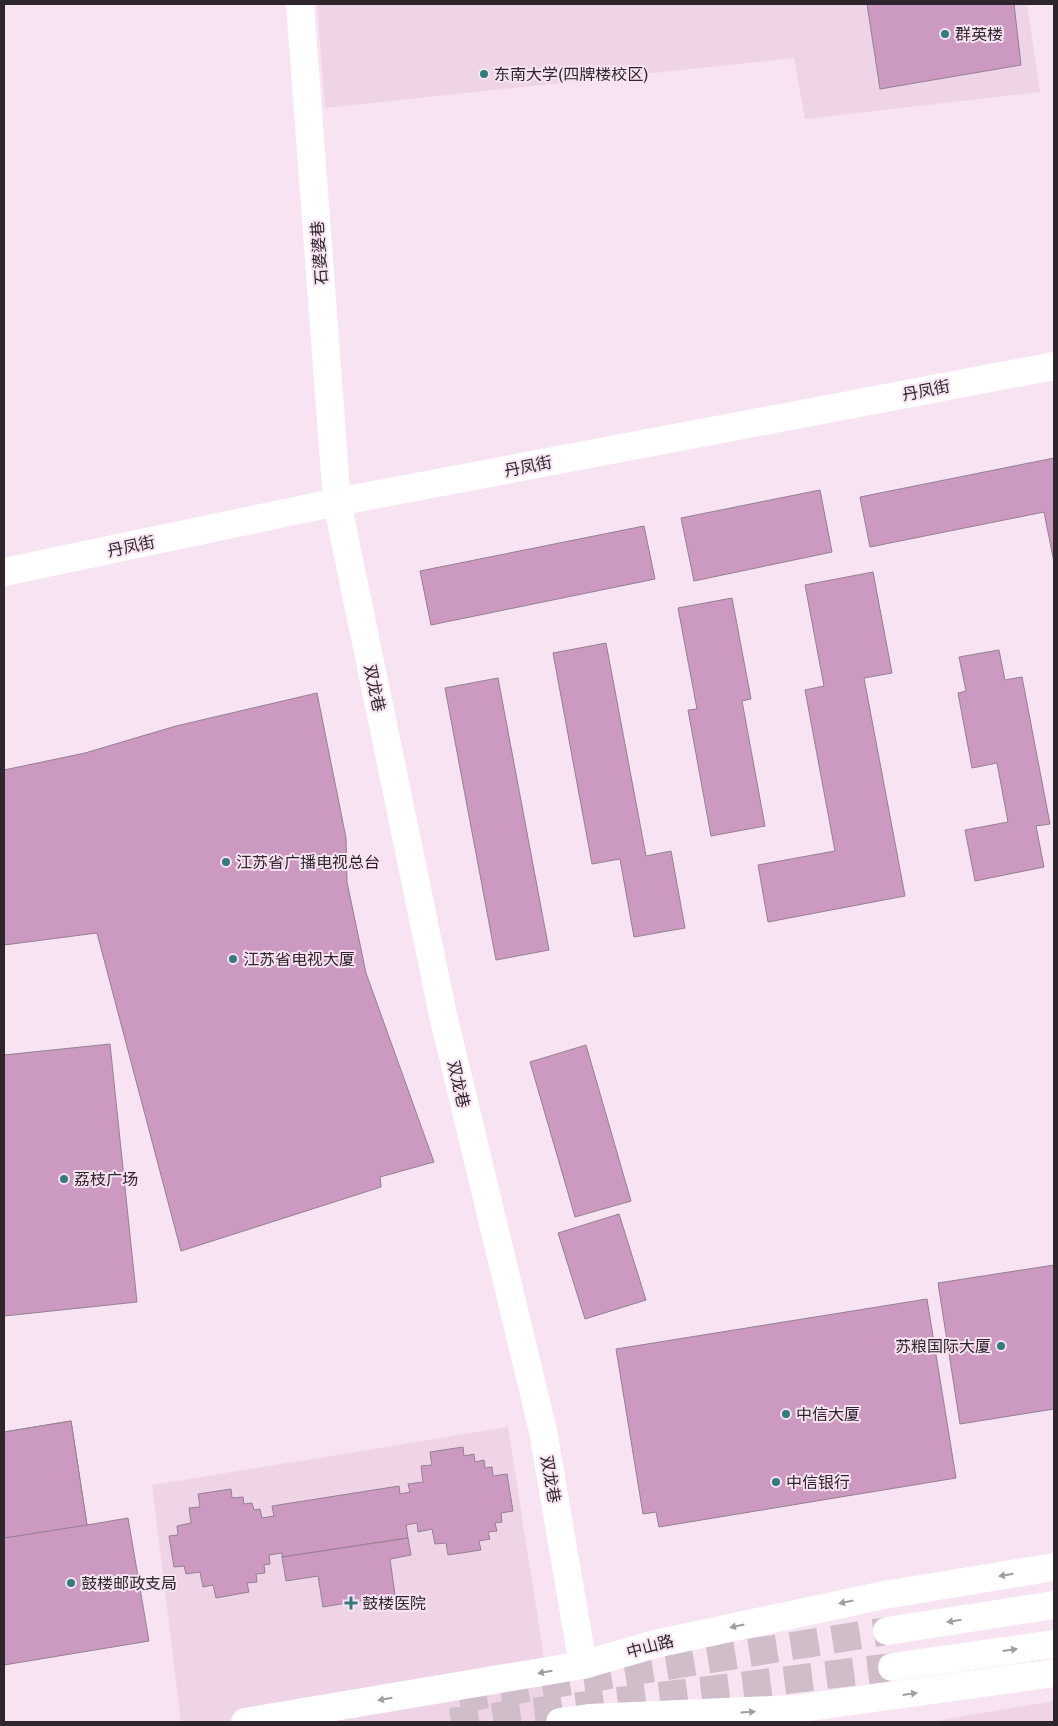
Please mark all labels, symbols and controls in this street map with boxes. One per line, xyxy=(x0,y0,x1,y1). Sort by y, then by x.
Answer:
place label: 群英楼 xyxy=(955,21,1003,45)
marker: 群英楼 xyxy=(939,28,951,40)
place label: 东南大学(四牌楼校区) xyxy=(494,61,649,85)
marker: 东南大学(四牌楼校区) xyxy=(478,68,490,80)
street label: 石婆婆巷 xyxy=(304,220,332,286)
street label: 丹凤街 xyxy=(900,373,952,405)
street label: 丹凤街 xyxy=(502,449,554,481)
street label: 丹凤街 xyxy=(105,528,157,562)
street label: 双龙巷 xyxy=(359,662,393,714)
place label: 江苏省广播电视总台 xyxy=(236,849,380,873)
marker: 江苏省广播电视总台 xyxy=(220,856,232,868)
place label: 江苏省电视大厦 xyxy=(243,946,355,970)
marker: 江苏省电视大厦 xyxy=(227,953,239,965)
street label: 双龙巷 xyxy=(443,1058,477,1110)
place label: 荔枝广场 xyxy=(74,1166,138,1190)
marker: 荔枝广场 xyxy=(58,1173,70,1185)
place label: 苏粮国际大厦 xyxy=(895,1333,991,1357)
marker: 苏粮国际大厦 xyxy=(995,1340,1007,1352)
place label: 中信大厦 xyxy=(796,1401,860,1425)
marker: 中信大厦 xyxy=(780,1408,792,1420)
street label: 双龙巷 xyxy=(536,1453,568,1505)
place label: 中信银行 xyxy=(786,1469,850,1493)
marker: 中信银行 xyxy=(770,1476,782,1488)
place label: 鼓楼邮政支局 xyxy=(81,1570,177,1594)
one-way arrow xyxy=(998,1571,1014,1579)
marker: 鼓楼邮政支局 xyxy=(65,1577,77,1589)
place label: 鼓楼医院 xyxy=(362,1590,426,1614)
marker: 鼓楼医院 xyxy=(344,1596,358,1610)
one-way arrow xyxy=(838,1599,854,1607)
one-way arrow xyxy=(946,1617,962,1625)
one-way arrow xyxy=(729,1622,744,1630)
street label: 中山路 xyxy=(623,1627,676,1663)
one-way arrow xyxy=(1002,1646,1018,1654)
one-way arrow xyxy=(537,1668,553,1676)
one-way arrow xyxy=(902,1690,918,1698)
one-way arrow xyxy=(376,1695,392,1703)
one-way arrow xyxy=(740,1708,756,1716)

